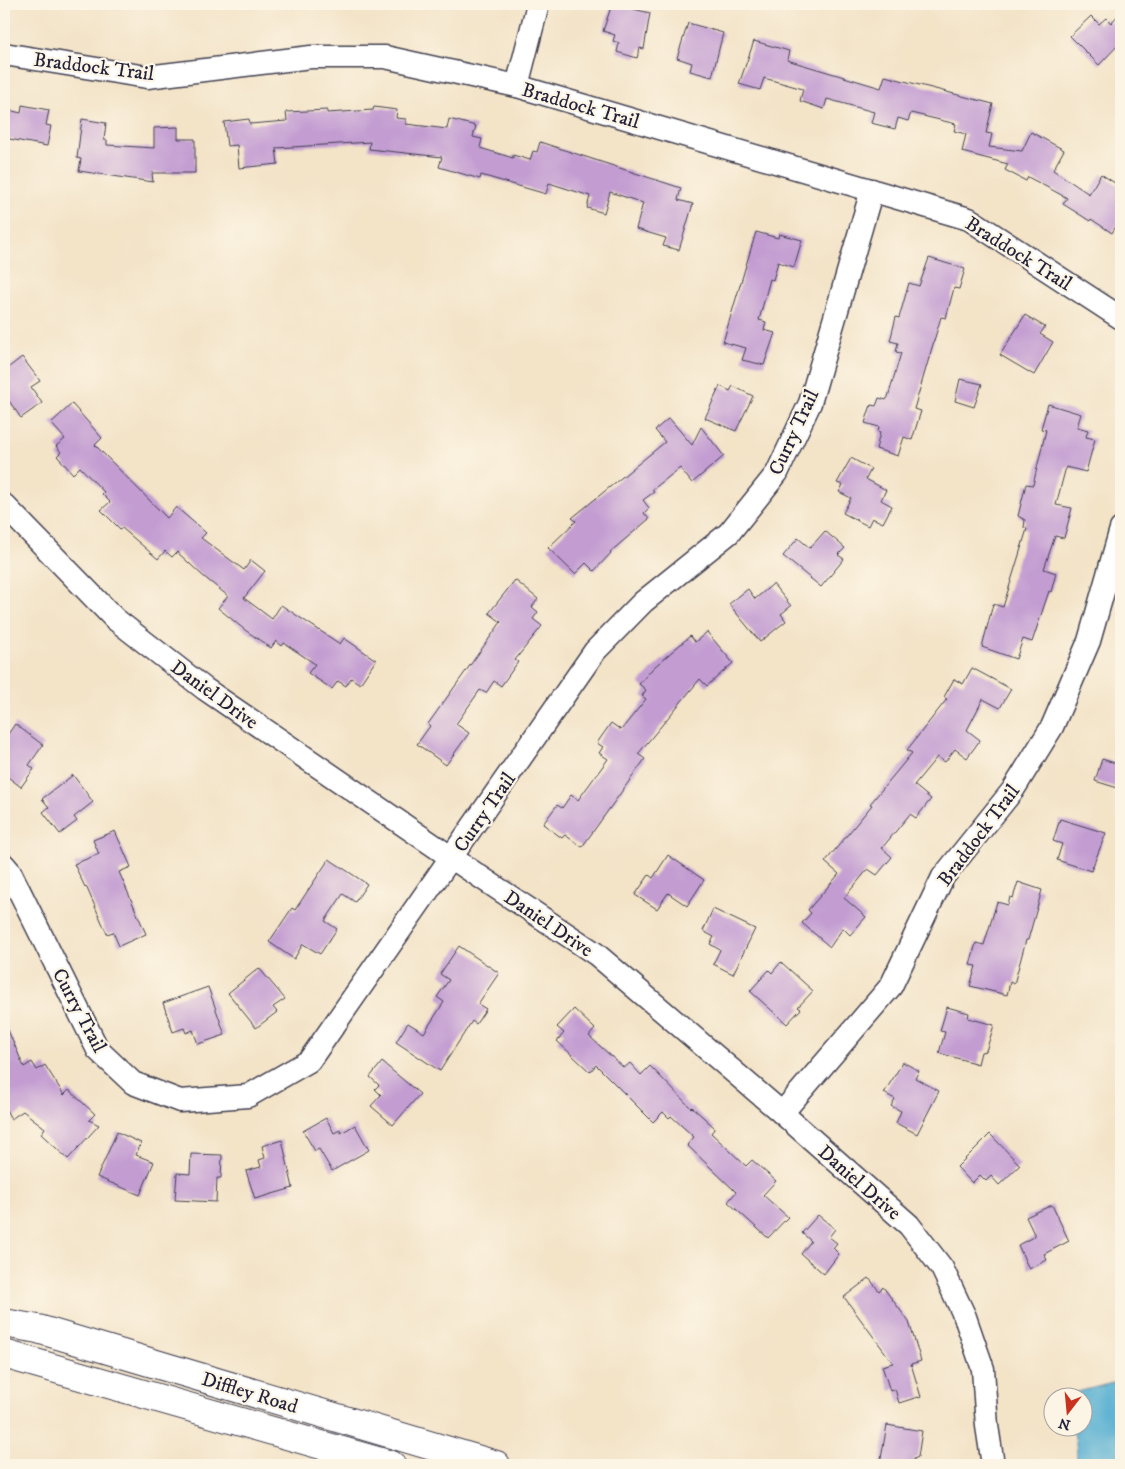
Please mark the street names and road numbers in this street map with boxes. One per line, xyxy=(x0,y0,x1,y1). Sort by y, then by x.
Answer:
street label: Braddock Trail xyxy=(32,48,155,87)
street label: Braddock Trail xyxy=(519,78,642,135)
street label: Braddock Trail xyxy=(960,212,1076,297)
street label: Curry Trail xyxy=(764,386,825,480)
street label: Daniel Drive xyxy=(165,655,263,735)
street label: Curry Trail xyxy=(449,768,522,858)
street label: Braddock Trail xyxy=(933,780,1026,892)
street label: Daniel Drive xyxy=(499,885,597,963)
street label: Curry Trail xyxy=(46,964,111,1057)
street label: Daniel Drive xyxy=(812,1140,906,1226)
street label: Diffley Road xyxy=(198,1367,301,1420)

